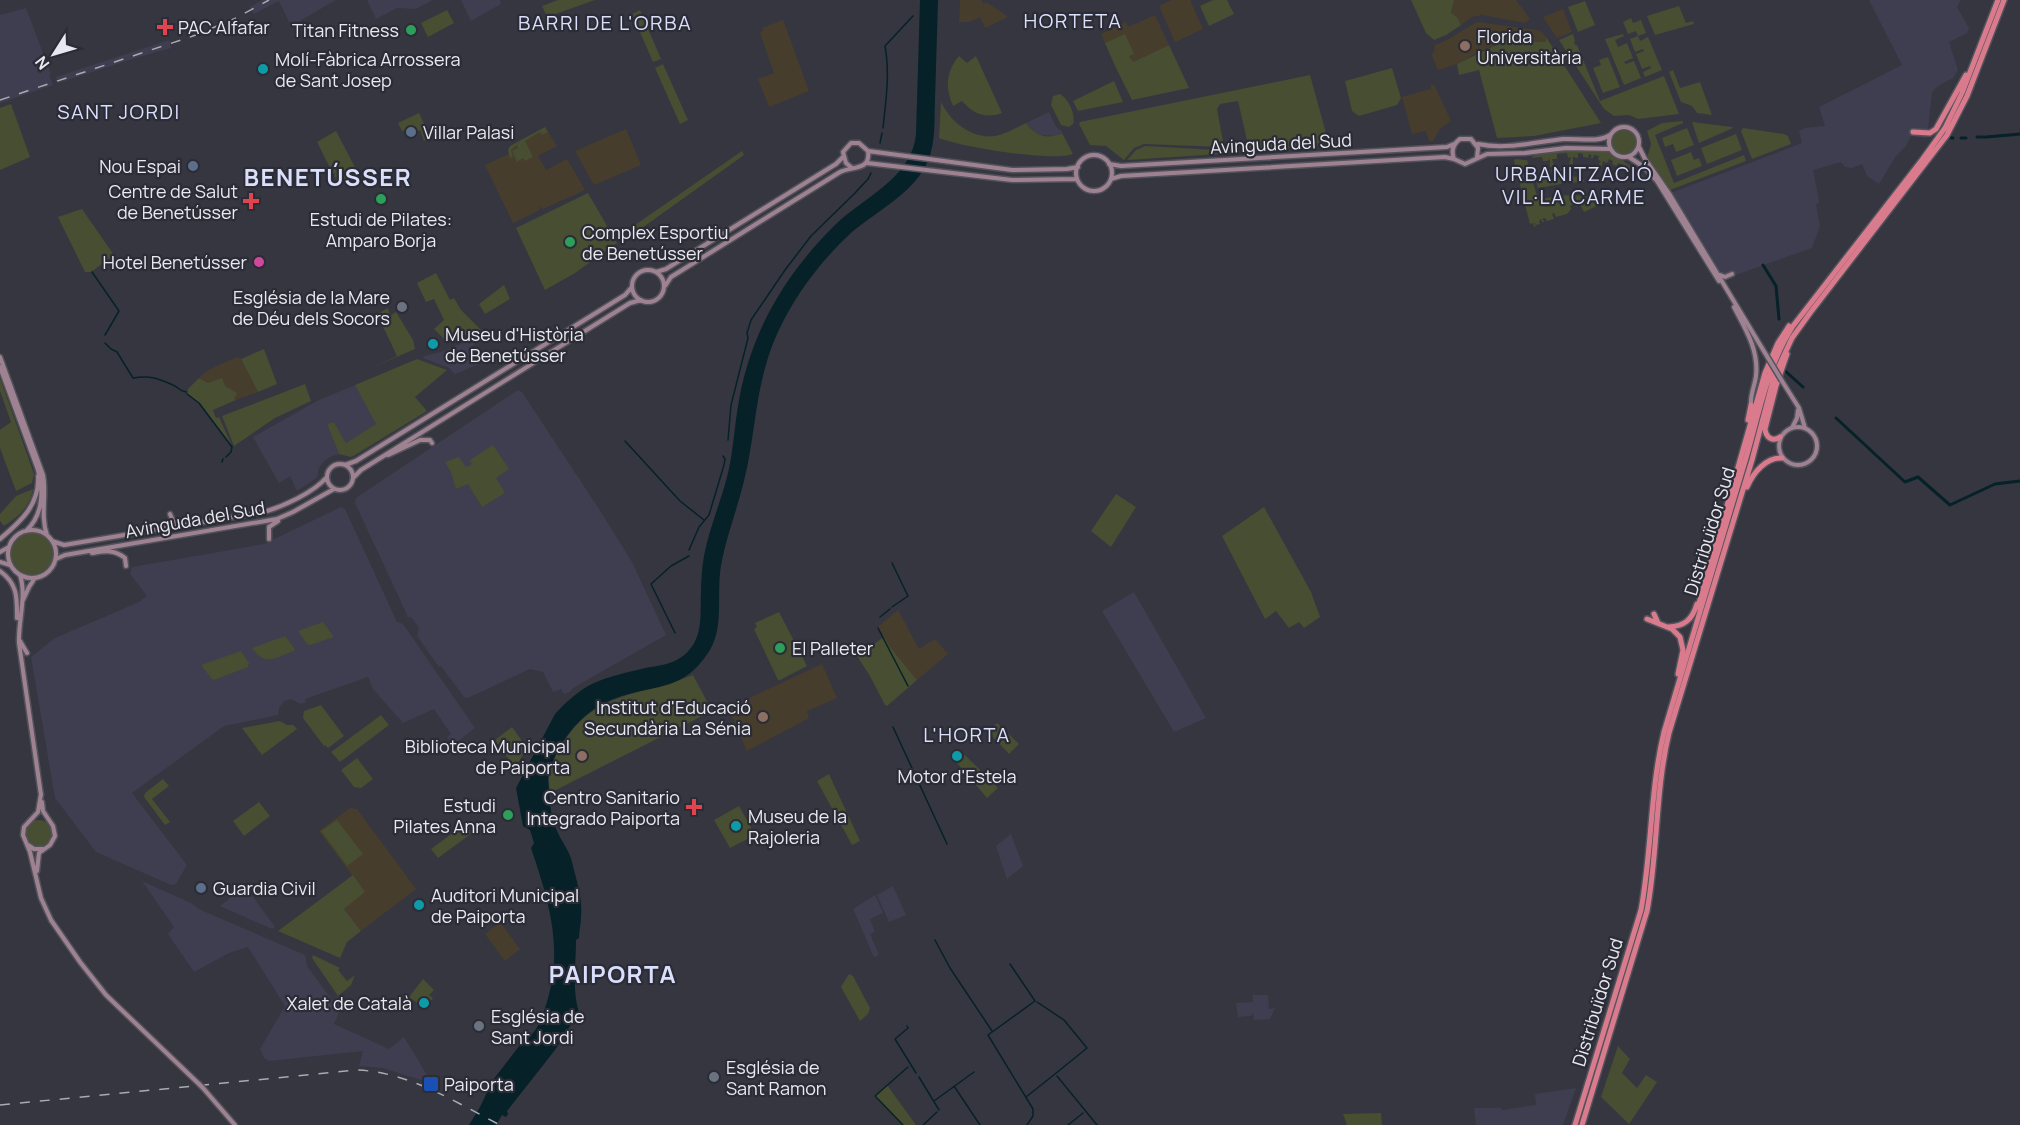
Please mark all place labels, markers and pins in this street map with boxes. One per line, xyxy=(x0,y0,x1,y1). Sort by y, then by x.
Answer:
place label: PAC Alfafar xyxy=(178,15,270,39)
marker: PAC Alfafar xyxy=(156,18,174,36)
place label: Titan Fitness xyxy=(292,18,399,42)
marker: Titan Fitness xyxy=(404,23,418,37)
place label: Florida Universitària xyxy=(1477,24,1582,69)
marker: Florida Universitària xyxy=(1458,39,1472,53)
place label: Molí-Fàbrica Arrossera de Sant Josep xyxy=(275,47,461,92)
marker: Molí-Fàbrica Arrossera de Sant Josep xyxy=(256,62,270,76)
place label: Villar Palasi xyxy=(423,120,515,144)
marker: Villar Palasi xyxy=(404,125,418,139)
place label: Nou Espai xyxy=(99,154,181,178)
marker: Nou Espai xyxy=(186,159,200,173)
place label: Centre de Salut de Benetússer xyxy=(109,179,238,224)
marker: Centre de Salut de Benetússer xyxy=(242,192,260,210)
marker: Estudi de Pilates: Amparo Borja xyxy=(374,192,388,206)
place label: Estudi de Pilates: Amparo Borja xyxy=(310,207,452,252)
place label: Complex Esportiu de Benetússer xyxy=(582,220,729,265)
marker: Complex Esportiu de Benetússer xyxy=(563,235,577,249)
place label: Hotel Benetússer xyxy=(103,250,247,274)
marker: Hotel Benetússer xyxy=(252,255,266,269)
place label: Església de la Mare de Déu dels Socors xyxy=(232,285,390,330)
marker: Església de la Mare de Déu dels Socors xyxy=(395,300,409,314)
place label: Museu d'Història de Benetússer xyxy=(445,322,584,367)
marker: Museu d'Història de Benetússer xyxy=(426,337,440,351)
place label: El Palleter xyxy=(792,636,874,660)
marker: El Palleter xyxy=(773,641,787,655)
place label: Institut d'Educació Secundària La Sénia xyxy=(584,695,751,740)
marker: Institut d'Educació Secundària La Sénia xyxy=(756,710,770,724)
place label: Biblioteca Municipal de Paiporta xyxy=(405,734,570,779)
marker: Biblioteca Municipal de Paiporta xyxy=(575,749,589,763)
marker: Motor d'Estela xyxy=(950,749,964,763)
place label: Motor d'Estela xyxy=(897,764,1017,788)
place label: Centro Sanitario Integrado Paiporta xyxy=(526,785,680,830)
place label: Estudi Pilates Anna xyxy=(394,793,496,838)
marker: Centro Sanitario Integrado Paiporta xyxy=(685,798,703,816)
place label: Museu de la Rajoleria xyxy=(748,804,847,849)
marker: Estudi Pilates Anna xyxy=(501,808,515,822)
marker: Museu de la Rajoleria xyxy=(729,819,743,833)
place label: Guardia Civil xyxy=(213,876,316,900)
marker: Guardia Civil xyxy=(194,881,208,895)
place label: Auditori Municipal de Paiporta xyxy=(431,883,579,928)
marker: Auditori Municipal de Paiporta xyxy=(412,898,426,912)
place label: Xalet de Català xyxy=(286,991,412,1015)
marker: Xalet de Català xyxy=(417,996,431,1010)
place label: Església de Sant Jordi xyxy=(491,1004,585,1049)
marker: Església de Sant Jordi xyxy=(472,1019,486,1033)
place label: Església de Sant Ramon xyxy=(726,1055,827,1100)
marker: Església de Sant Ramon xyxy=(707,1070,721,1084)
place label: Paiporta xyxy=(444,1072,514,1096)
marker: Paiporta xyxy=(422,1075,440,1093)

